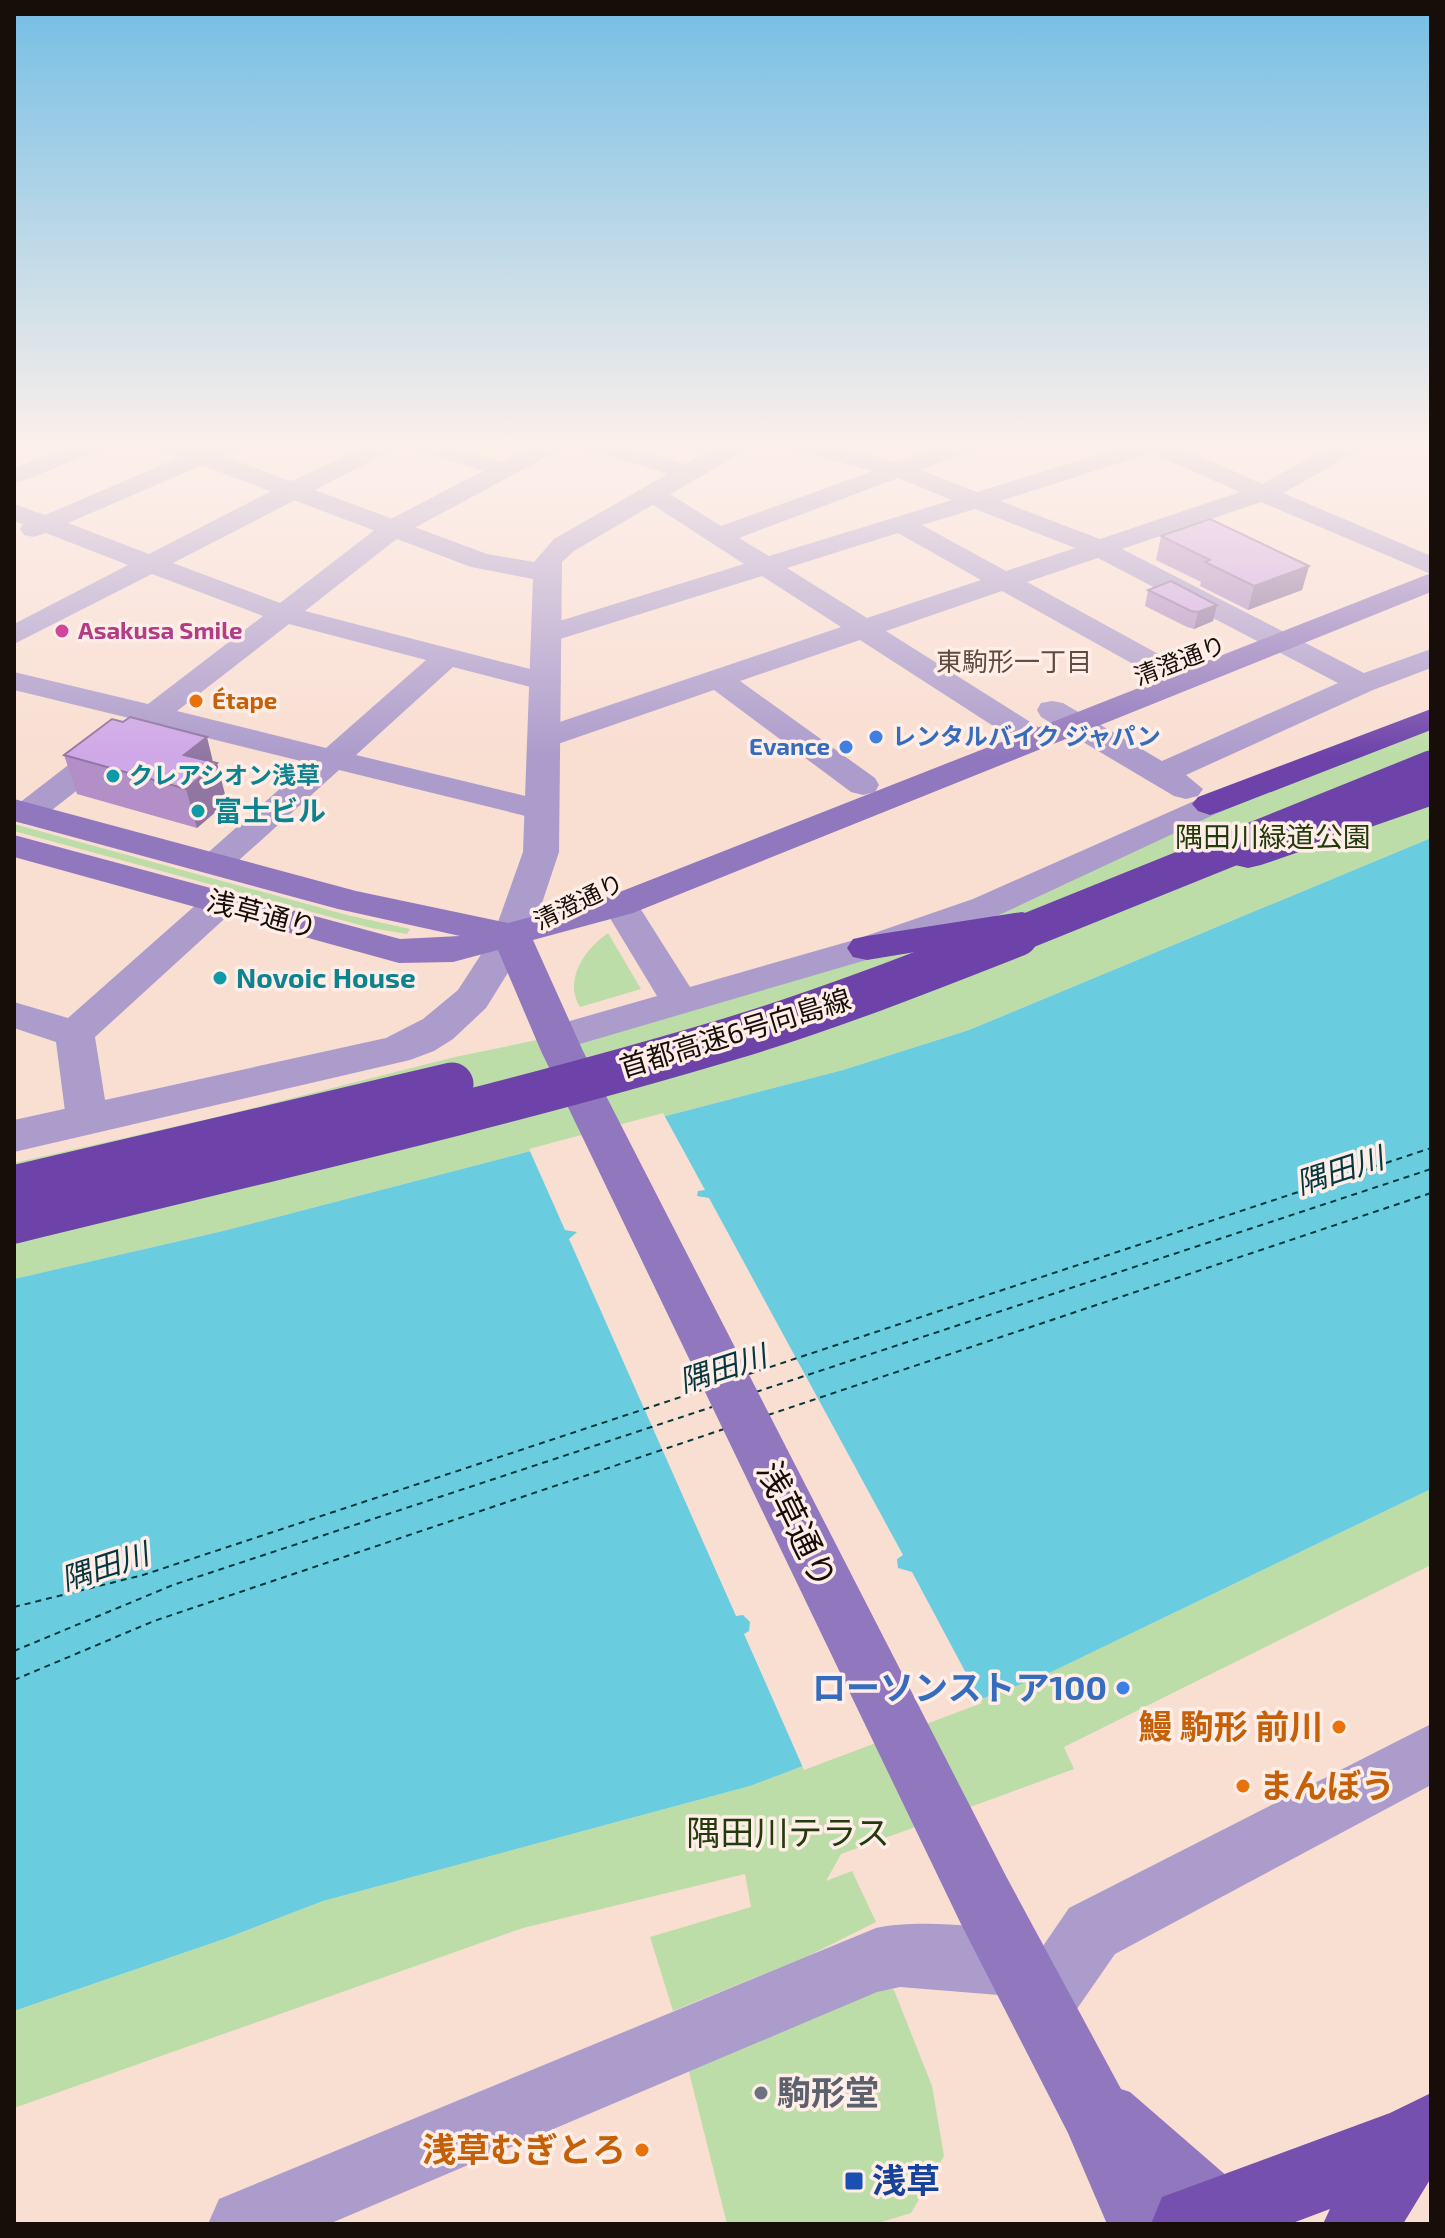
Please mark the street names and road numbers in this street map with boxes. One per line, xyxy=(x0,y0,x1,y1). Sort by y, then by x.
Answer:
street label: 清澄通り xyxy=(1129,629,1229,690)
street label: 清澄通り xyxy=(529,867,628,935)
street label: 浅草通り xyxy=(204,882,321,944)
street label: 首都高速6号向島線 xyxy=(615,981,854,1083)
street label: 浅草通り xyxy=(750,1454,847,1594)

